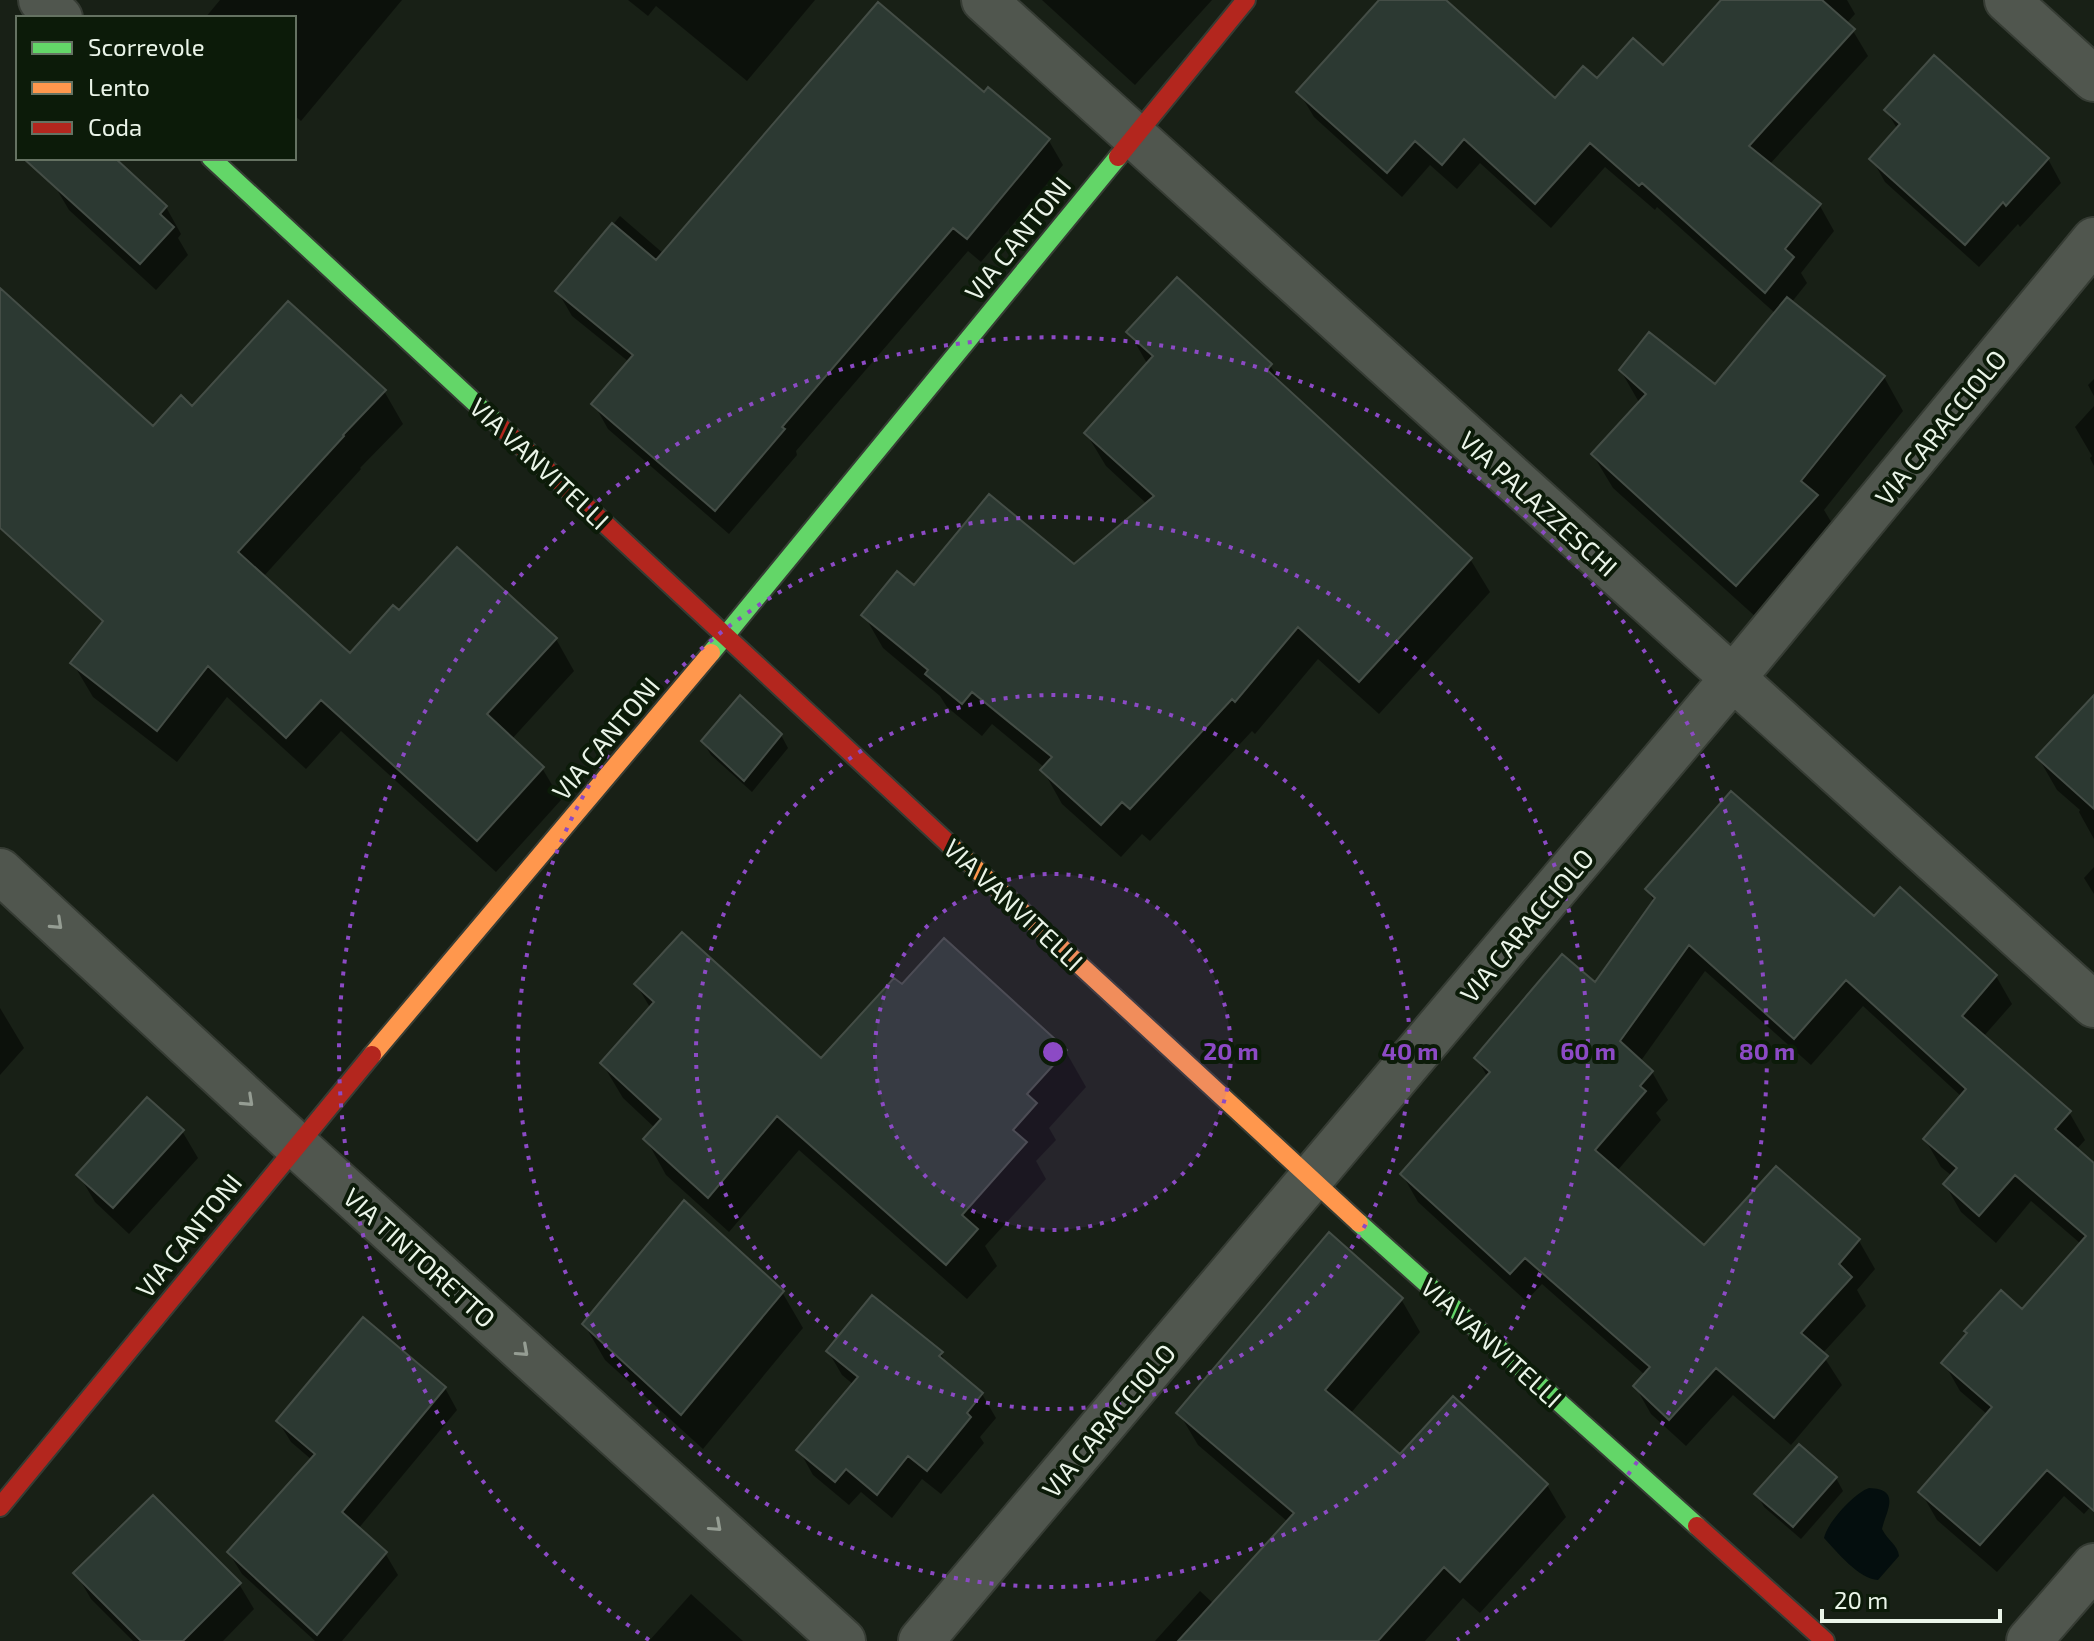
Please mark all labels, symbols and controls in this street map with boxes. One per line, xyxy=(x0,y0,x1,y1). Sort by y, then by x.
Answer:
legend xyxy=(16,16,296,160)
text: Scorrevole xyxy=(88,32,205,61)
text: Lento xyxy=(88,72,150,101)
text: Coda xyxy=(88,112,142,141)
street label: VIA CANTONI xyxy=(958,170,1076,306)
street label: VIA CARACCIOLO xyxy=(1868,343,2012,511)
street label: VIA VANVITELLI xyxy=(464,391,616,535)
street label: VIA PALAZZESCHI xyxy=(1454,424,1624,582)
street label: VIA CANTONI xyxy=(545,670,665,806)
street label: VIA VANVITELLI xyxy=(938,832,1090,976)
street label: VIA CARACCIOLO xyxy=(1453,842,1599,1008)
one-way arrow xyxy=(48,915,63,929)
text: 20 m xyxy=(1203,1036,1259,1065)
text: 40 m xyxy=(1382,1036,1438,1065)
text: 60 m xyxy=(1560,1036,1616,1065)
text: 80 m xyxy=(1739,1036,1795,1065)
centre of rings xyxy=(1039,1038,1067,1066)
one-way arrow xyxy=(239,1091,253,1106)
street label: VIA CANTONI xyxy=(129,1167,247,1303)
street label: VIA TINTORETTO xyxy=(338,1181,502,1333)
street label: VIA VANVITELLI xyxy=(1415,1271,1569,1413)
street label: VIA CARACCIOLO xyxy=(1035,1337,1181,1503)
one-way arrow xyxy=(514,1342,529,1356)
one-way arrow xyxy=(706,1516,721,1530)
scale bar xyxy=(1822,1573,2000,1623)
text: 20 m xyxy=(1834,1585,1888,1614)

